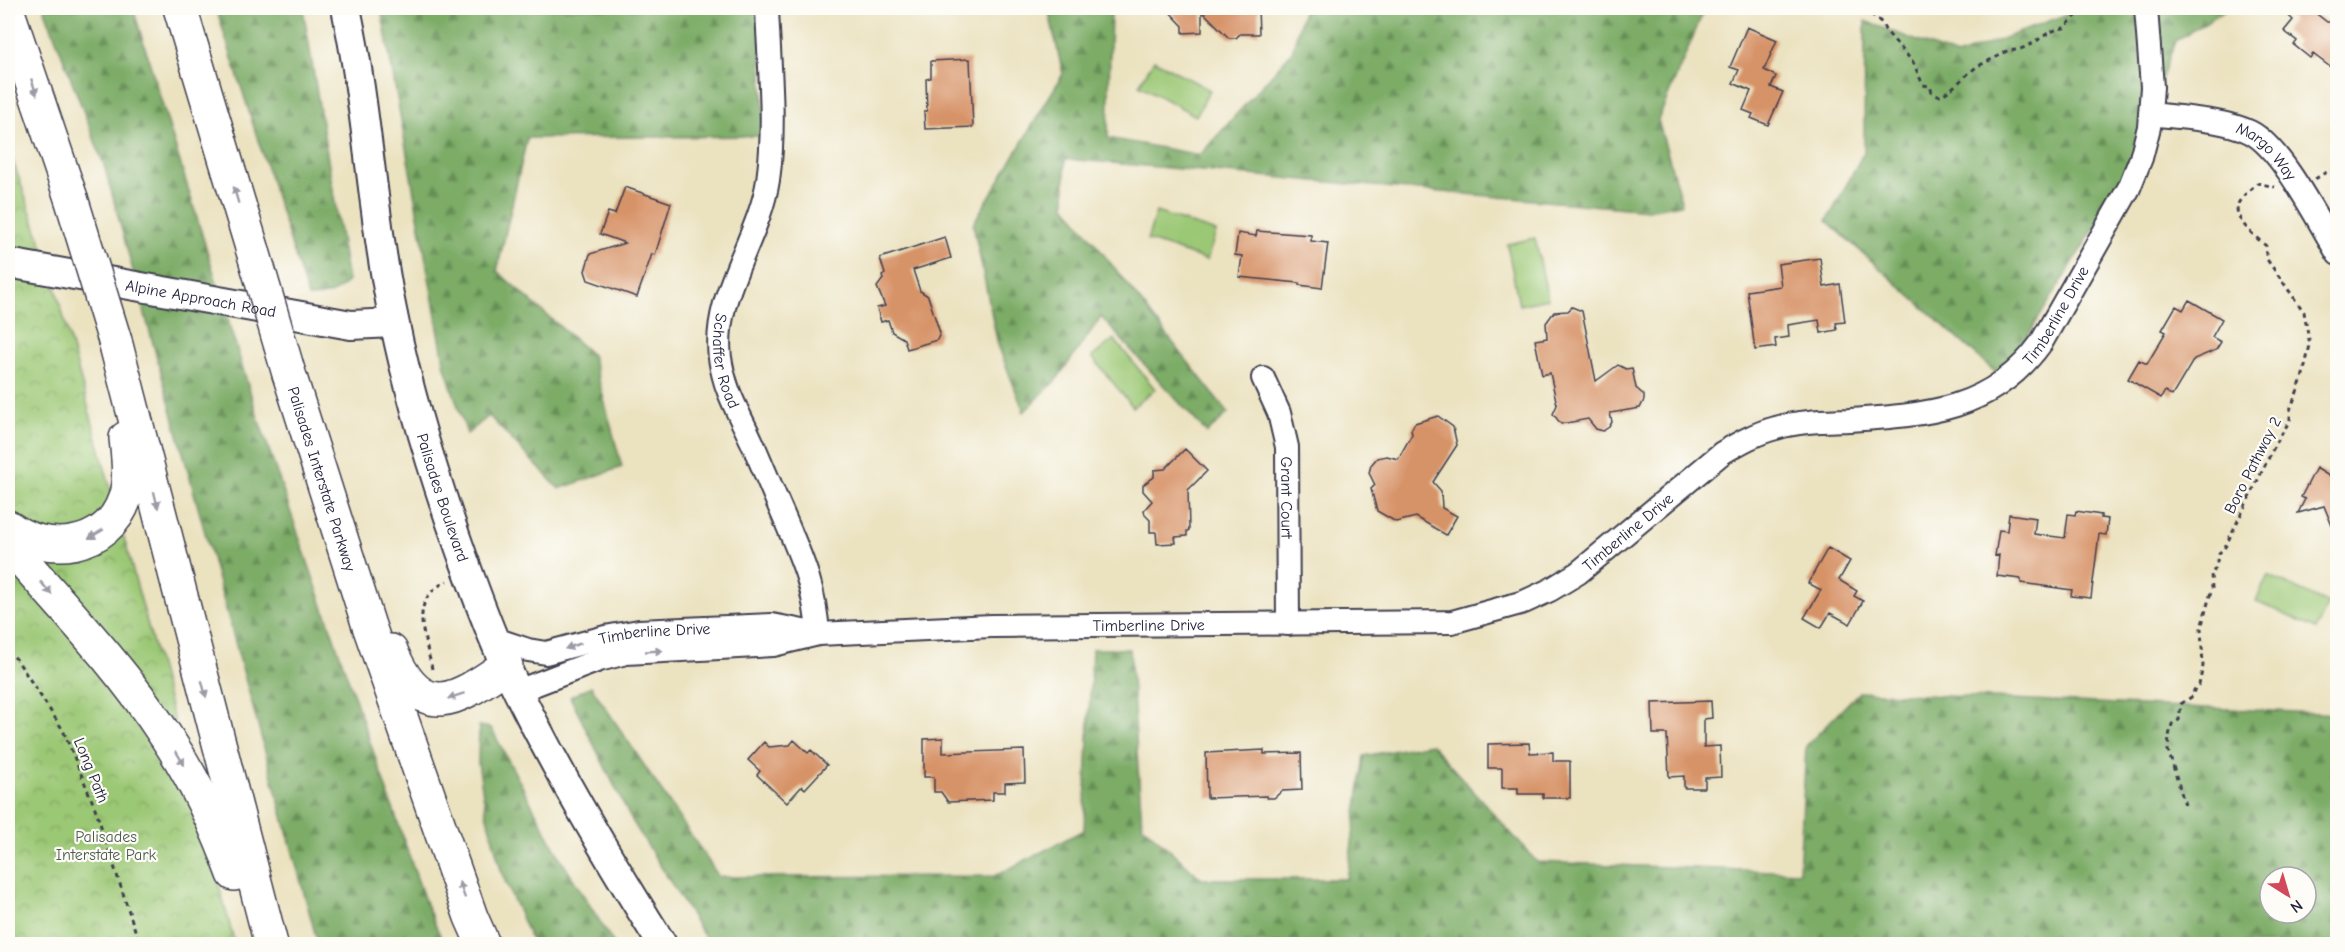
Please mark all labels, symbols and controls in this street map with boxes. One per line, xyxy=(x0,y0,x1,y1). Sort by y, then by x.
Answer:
one-way arrow xyxy=(29,79,39,97)
street label: Margo Way xyxy=(2233,119,2300,185)
one-way arrow xyxy=(231,186,240,204)
street label: Timberline Drive xyxy=(2019,263,2093,369)
street label: Alpine Approach Road xyxy=(124,276,277,321)
street label: Schaffer Road xyxy=(709,312,743,411)
street label: Palisades Interstate Parkway xyxy=(284,385,359,575)
street label: Boro Pathway 2 xyxy=(2221,414,2285,517)
street label: Palisades Boulevard xyxy=(413,431,472,564)
street label: Grant Court xyxy=(1277,457,1296,539)
one-way arrow xyxy=(151,490,161,509)
street label: Timberline Drive xyxy=(1579,490,1677,575)
one-way arrow xyxy=(87,529,104,539)
one-way arrow xyxy=(39,580,52,595)
street label: Timberline Drive xyxy=(1093,616,1205,635)
street label: Timberline Drive xyxy=(597,620,711,648)
one-way arrow xyxy=(564,642,582,652)
one-way arrow xyxy=(644,647,663,656)
one-way arrow xyxy=(200,680,209,698)
one-way arrow xyxy=(447,692,465,701)
street label: Long Path xyxy=(70,735,112,806)
one-way arrow xyxy=(174,750,185,766)
park label: Palisades Interstate Park xyxy=(56,828,157,864)
north arrow xyxy=(2258,865,2318,925)
one-way arrow xyxy=(456,881,466,899)
text: N xyxy=(2287,896,2306,917)

